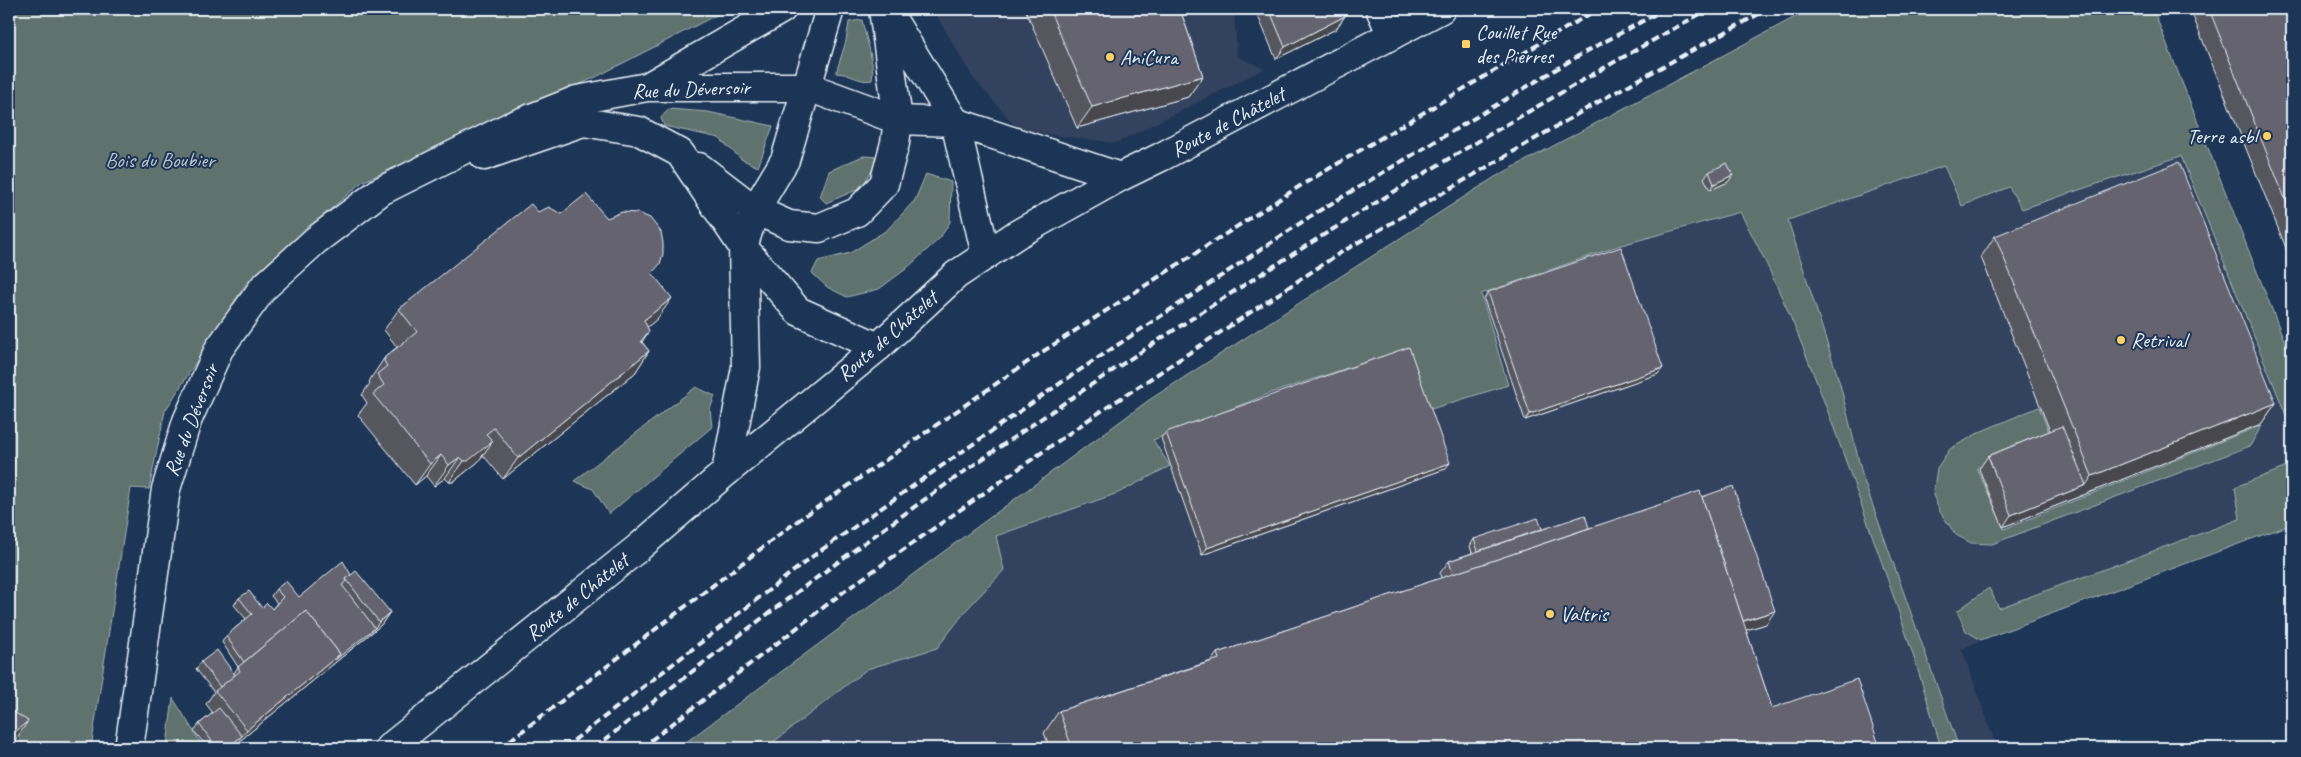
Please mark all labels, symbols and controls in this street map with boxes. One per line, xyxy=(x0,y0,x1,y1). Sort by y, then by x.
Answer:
place label: Couillet Rue des Pierres xyxy=(1476,19,1558,69)
marker: Couillet Rue des Pierres xyxy=(1460,38,1472,50)
place label: AniCura xyxy=(1120,44,1180,70)
marker: AniCura xyxy=(1104,51,1116,63)
street label: Rue du Déversoir xyxy=(632,74,753,104)
street label: Route de Châtelet xyxy=(1167,80,1292,163)
place label: Terre asbl xyxy=(2187,123,2260,149)
marker: Terre asbl xyxy=(2261,130,2273,142)
park label: Bois du Boubier xyxy=(105,147,217,173)
street label: Route de Châtelet xyxy=(831,283,945,387)
place label: Retrival xyxy=(2131,327,2190,353)
marker: Retrival xyxy=(2115,334,2127,346)
street label: Rue du Déversoir xyxy=(158,358,225,480)
street label: Route de Châtelet xyxy=(520,546,636,646)
place label: Valtris xyxy=(1560,601,1609,627)
marker: Valtris xyxy=(1544,608,1556,620)

